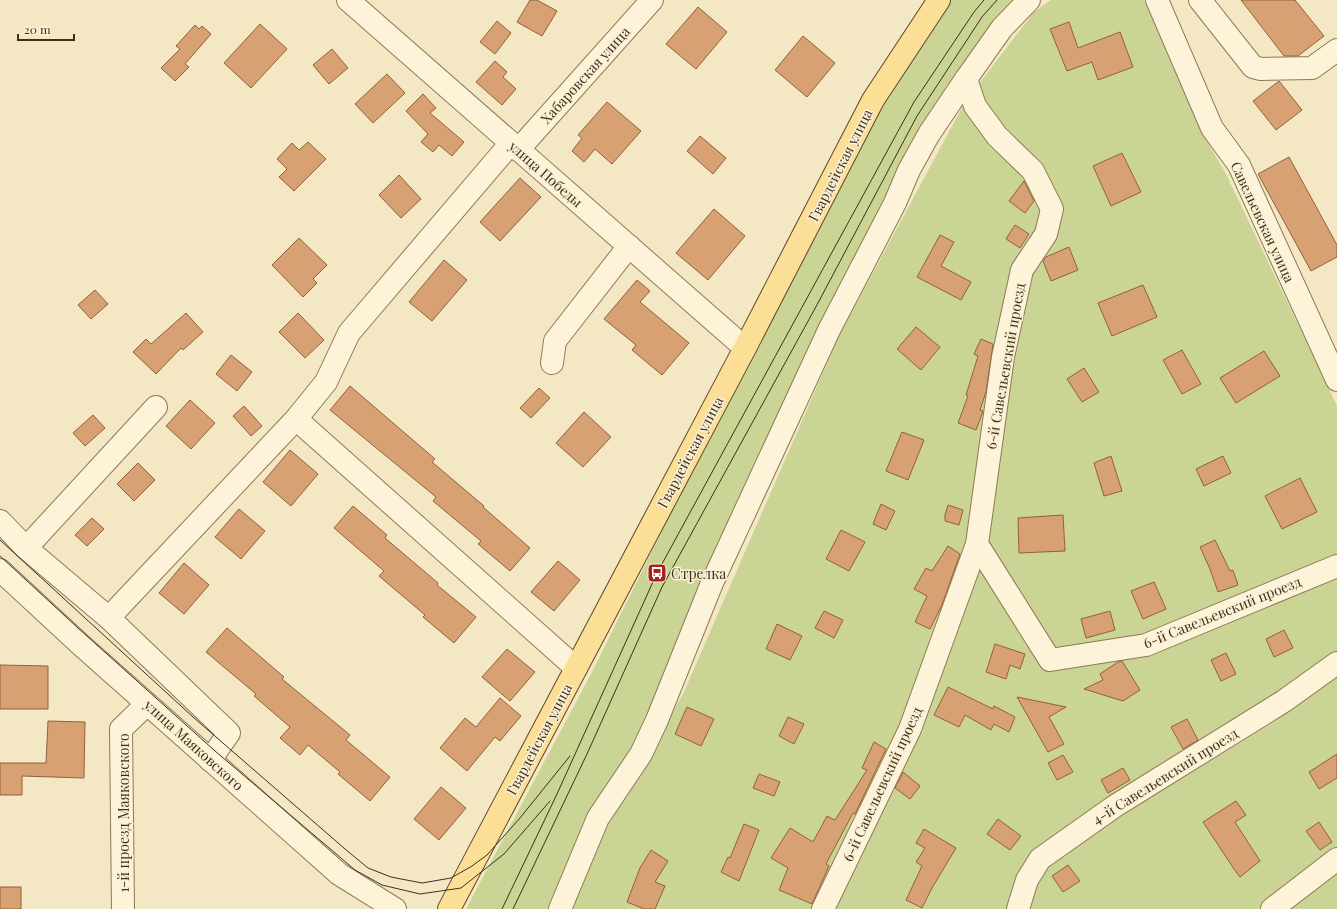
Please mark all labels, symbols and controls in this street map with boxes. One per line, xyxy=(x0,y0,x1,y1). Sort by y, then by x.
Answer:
scale bar xyxy=(18,16,74,42)
text: 20 m xyxy=(24,21,51,37)
street label: Хабаровская улица xyxy=(536,22,634,128)
street label: Гвардейская улица xyxy=(803,106,877,224)
street label: улица Победы xyxy=(504,136,587,212)
street label: Савельевская улица xyxy=(1227,158,1299,286)
street label: 6-й Савельевский проезд xyxy=(981,281,1029,451)
street label: Гвардейская улица xyxy=(653,393,727,511)
bus stop icon: Стрелка xyxy=(646,562,668,584)
place label: Стрелка xyxy=(671,564,726,583)
street label: 6-й Савельевский проезд xyxy=(1140,571,1304,652)
street label: Гвардейская улица xyxy=(502,680,576,798)
street label: улица Маяковского xyxy=(140,695,248,795)
street label: 6-й Савельевский проезд xyxy=(838,703,926,864)
street label: 4-й Савельевский проезд xyxy=(1089,723,1242,829)
street label: 1-й проезд Маяковского xyxy=(114,733,133,893)

